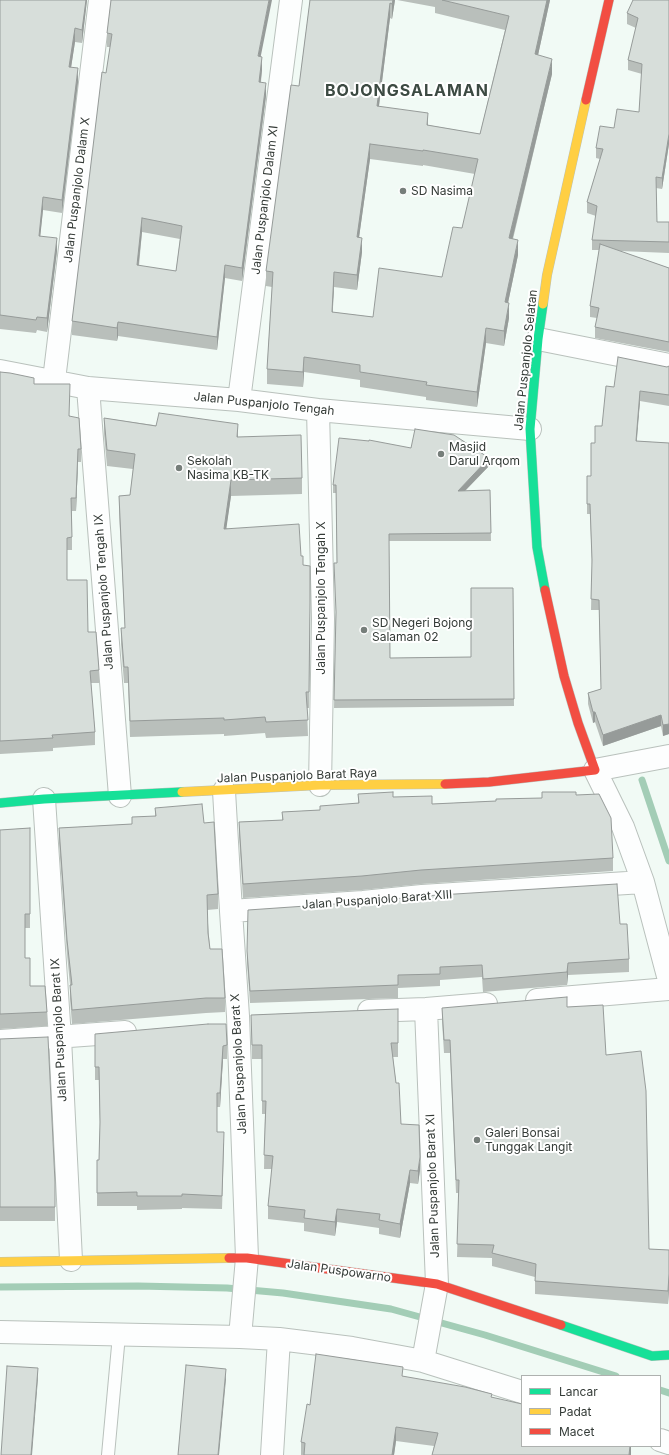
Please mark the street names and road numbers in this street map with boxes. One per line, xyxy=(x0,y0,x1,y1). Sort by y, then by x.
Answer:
street label: Jalan Puspanjolo Dalam X xyxy=(61,116,93,264)
street label: Jalan Puspanjolo Dalam XI xyxy=(249,125,281,275)
street label: Jalan Puspanjolo Selatan xyxy=(511,289,541,431)
street label: Jalan Puspanjolo Tengah xyxy=(193,389,335,419)
street label: Jalan Puspanjolo Tengah IX xyxy=(91,513,117,671)
street label: Jalan Puspanjolo Tengah X xyxy=(314,521,328,675)
street label: Jalan Puspanjolo Barat Raya xyxy=(217,766,377,786)
street label: Jalan Puspanjolo Barat XIII xyxy=(301,888,453,912)
street label: Jalan Puspanjolo Barat IX xyxy=(48,958,70,1102)
street label: Jalan Puspanjolo Barat X xyxy=(228,993,250,1135)
street label: Jalan Puspanjolo Barat XI xyxy=(423,1114,443,1258)
street label: Jalan Puspowarno xyxy=(286,1257,392,1285)

